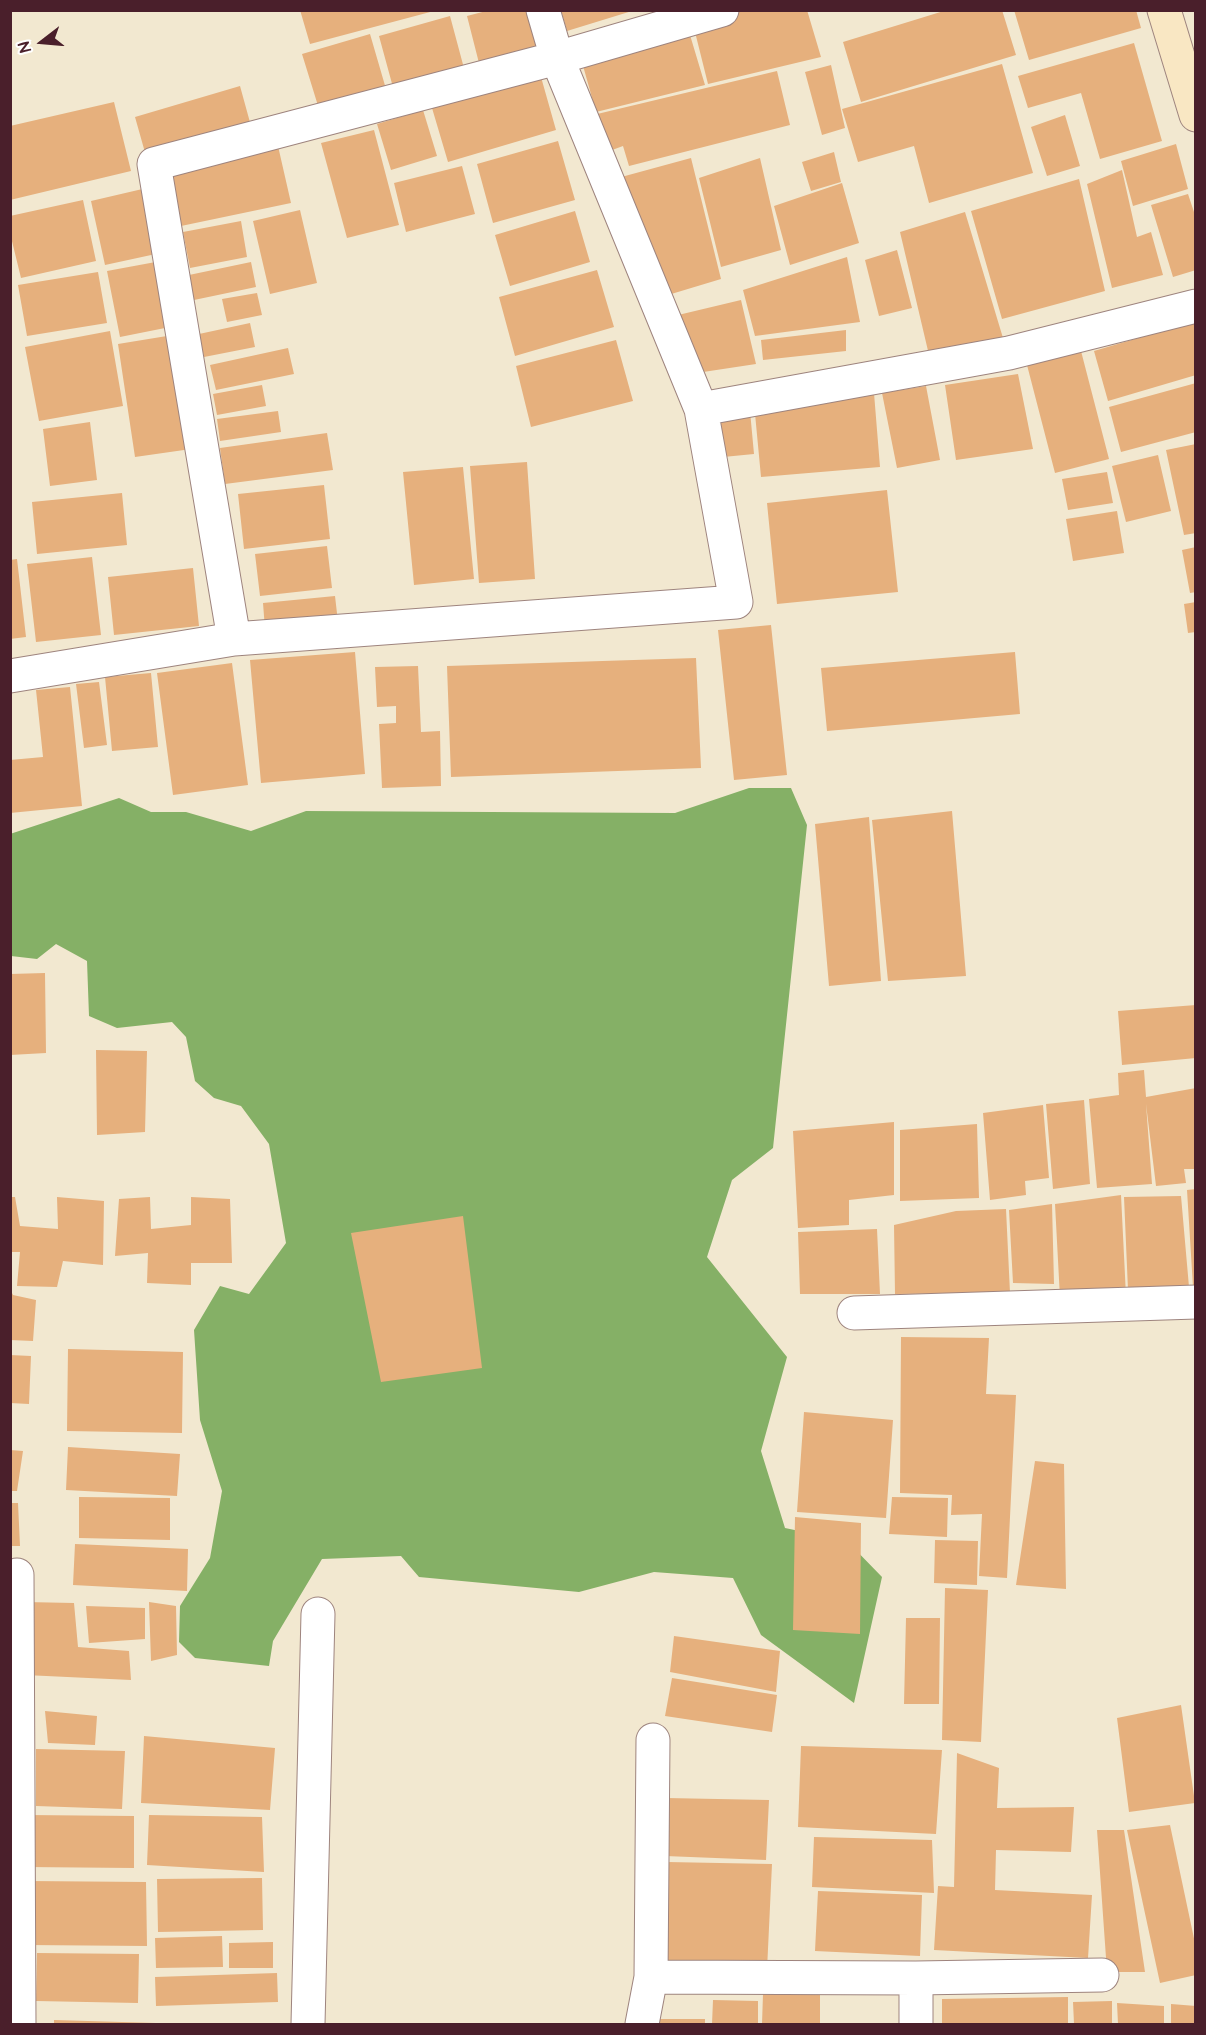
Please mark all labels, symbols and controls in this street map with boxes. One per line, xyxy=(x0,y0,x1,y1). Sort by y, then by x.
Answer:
north arrow xyxy=(12,12,72,72)
text: N xyxy=(13,39,37,55)

